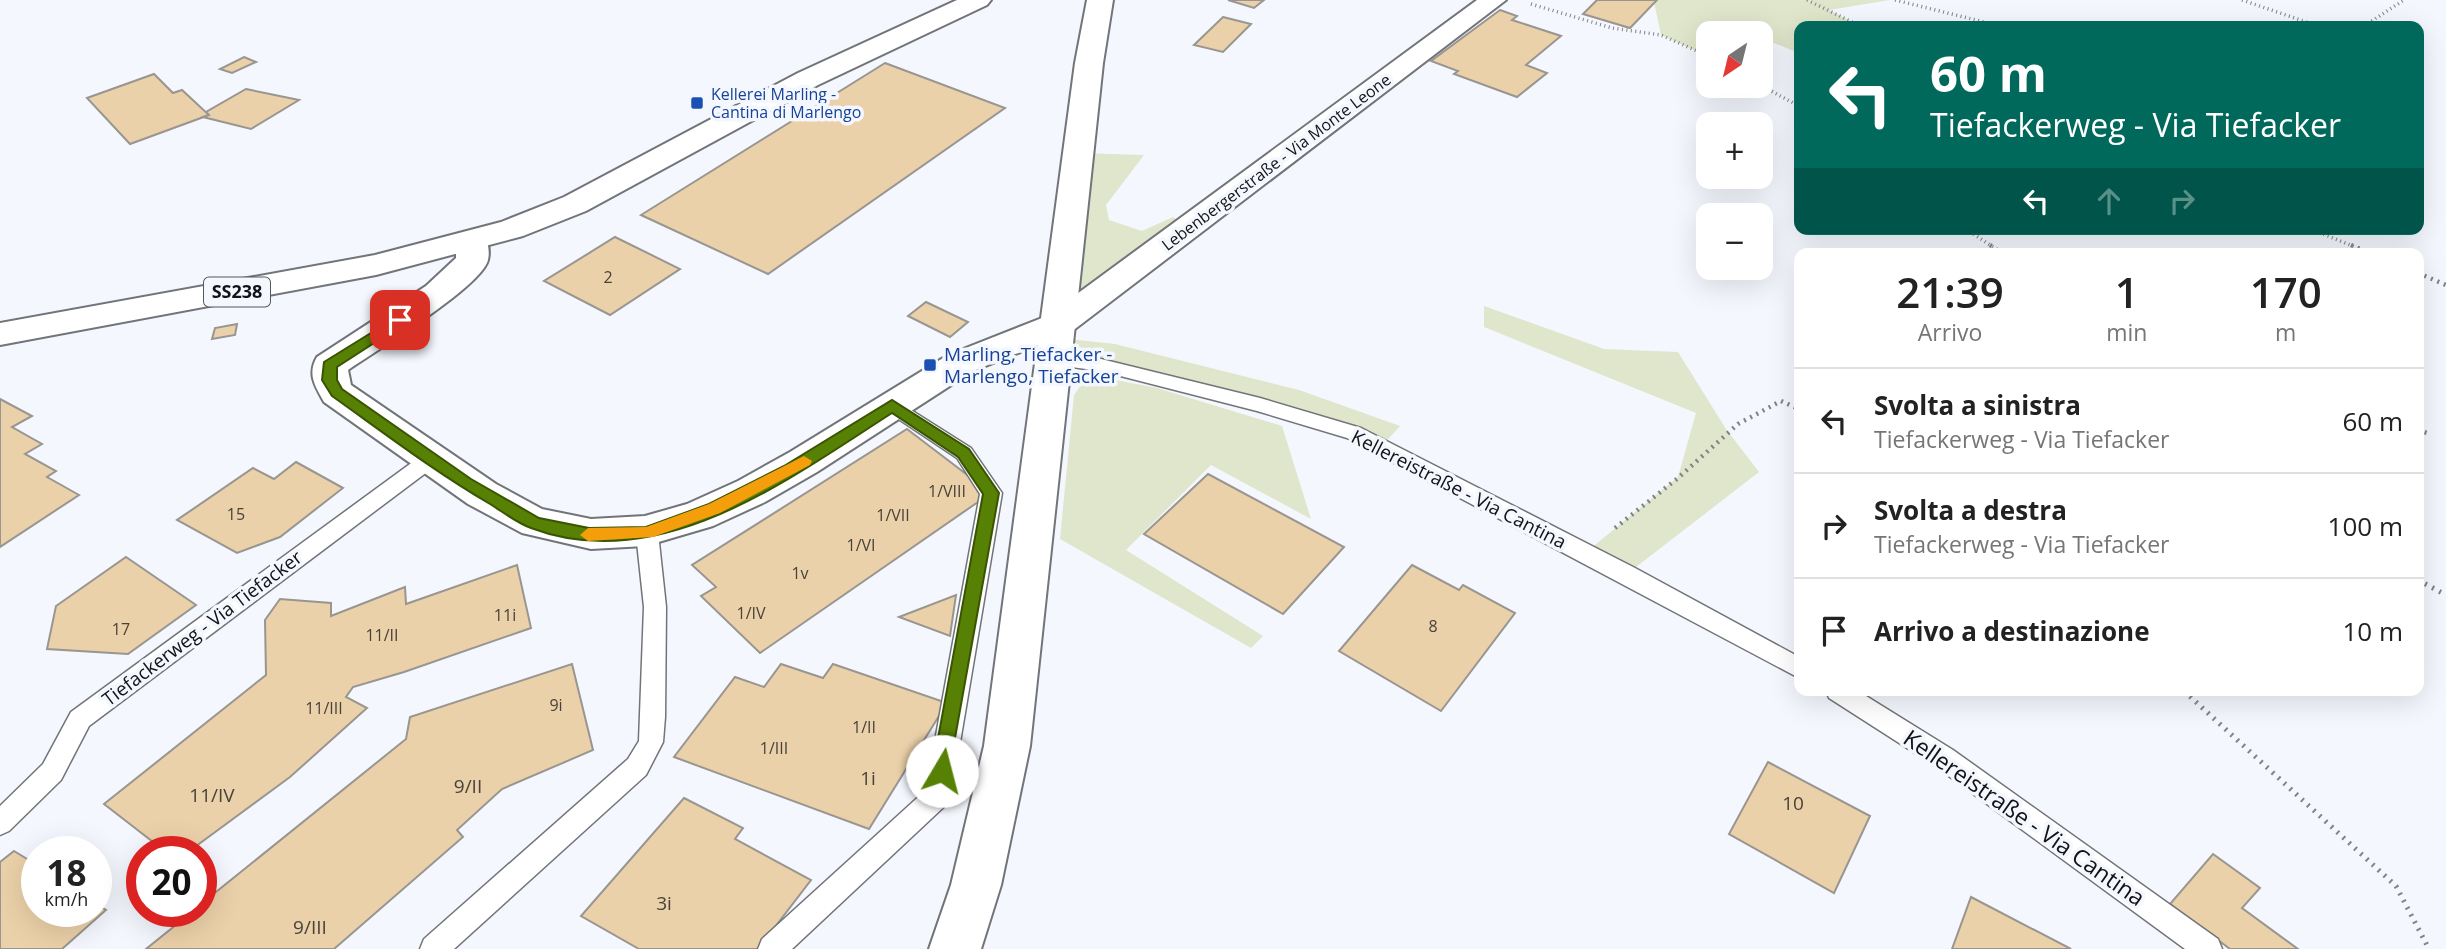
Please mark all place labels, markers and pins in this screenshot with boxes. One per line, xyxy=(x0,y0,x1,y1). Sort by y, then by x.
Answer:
place label: Kellerei Marling - Cantina di Marlengo xyxy=(711,83,861,123)
marker: Kellerei Marling - Cantina di Marlengo xyxy=(689,95,705,111)
pin xyxy=(370,290,430,350)
place label: Marling, Tiefacker - Marlengo, Tiefacker xyxy=(944,341,1119,389)
marker: Marling, Tiefacker - Marlengo, Tiefacker xyxy=(922,357,938,373)

